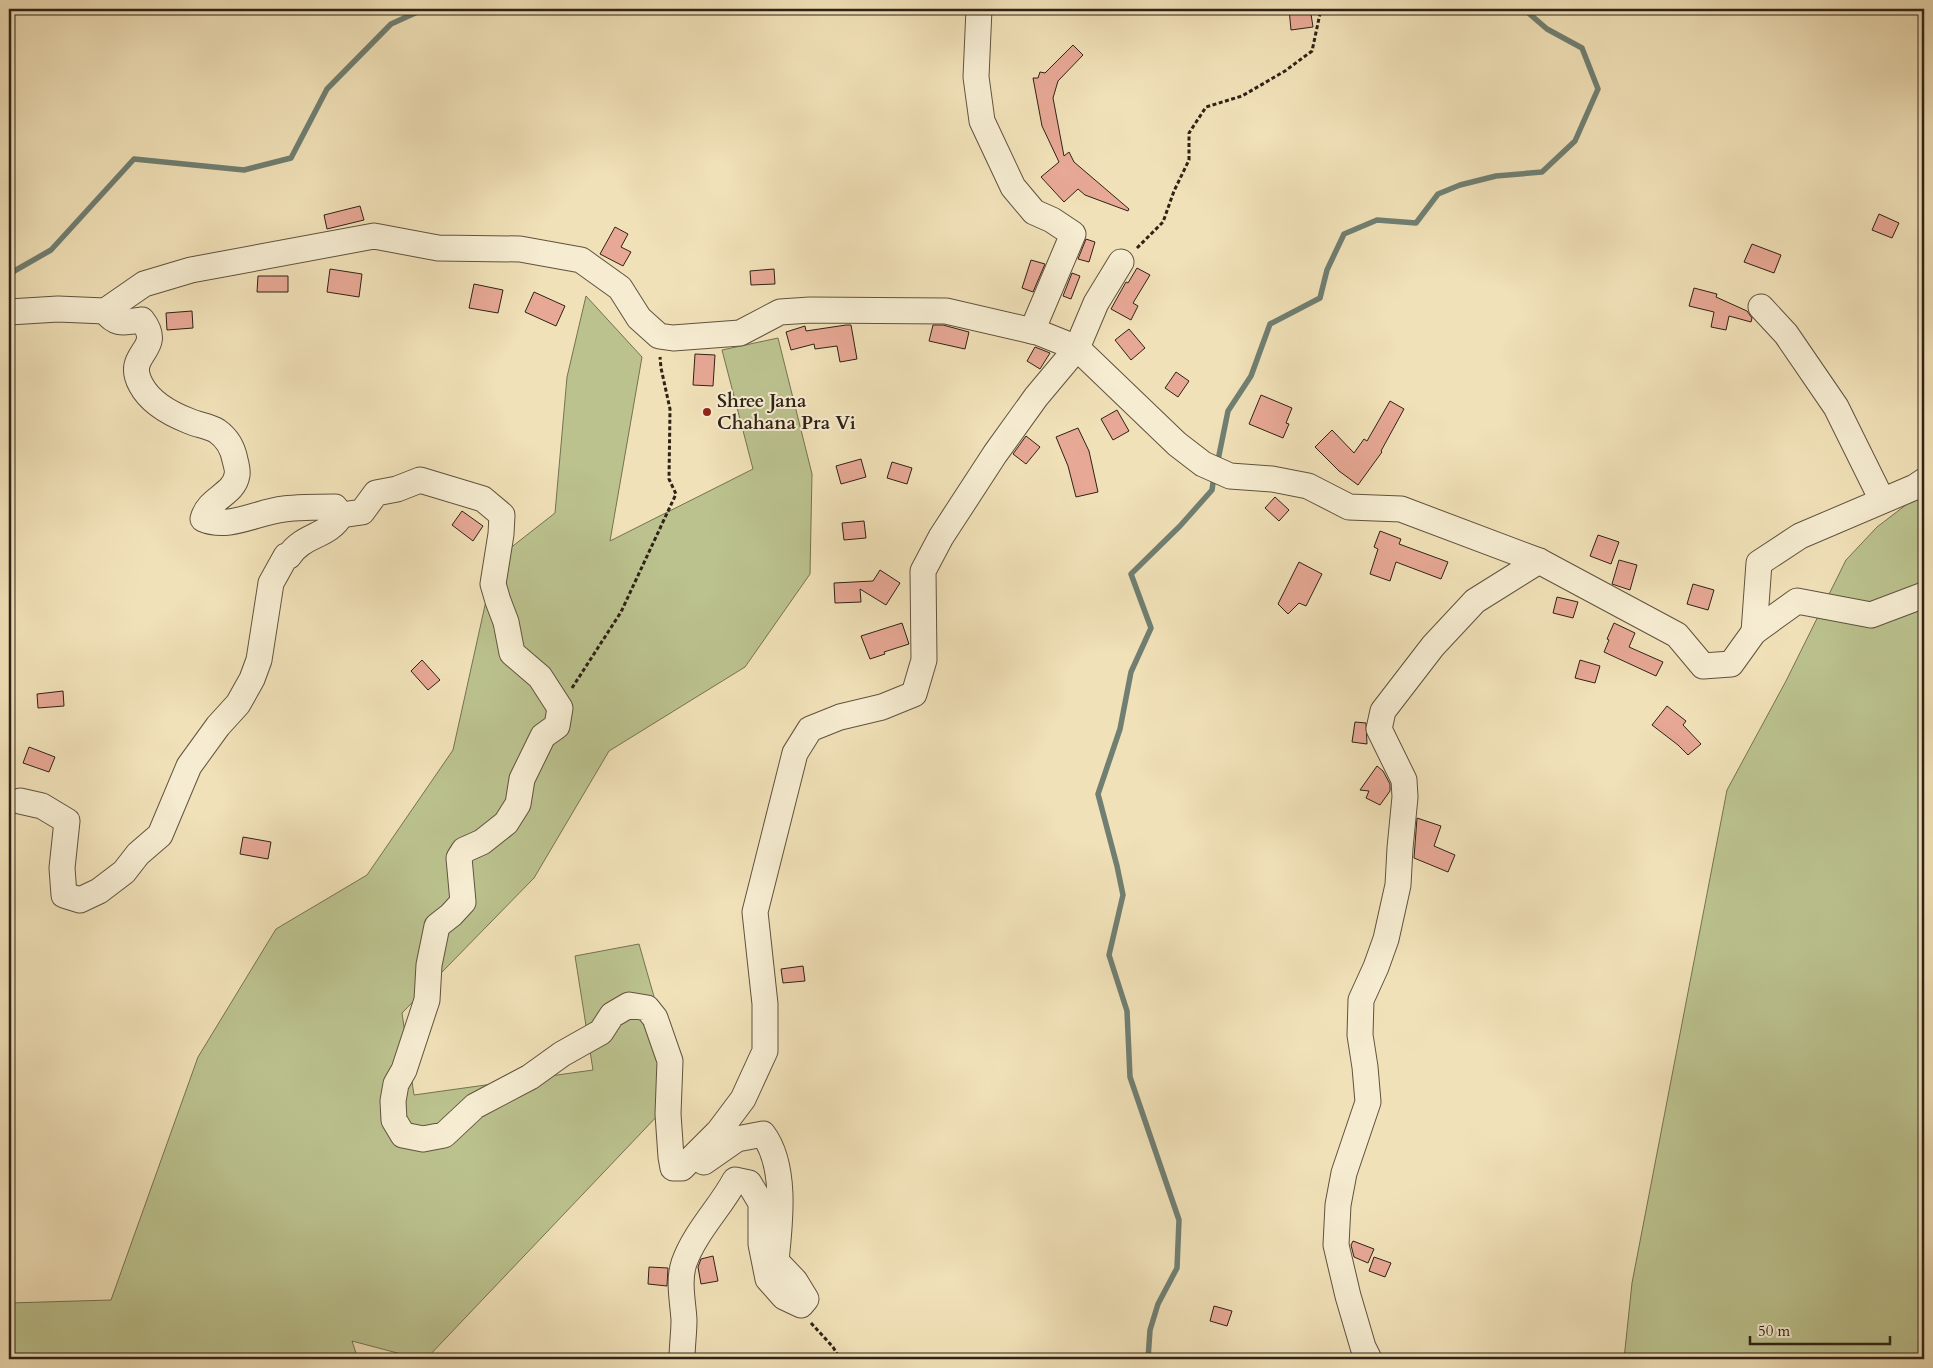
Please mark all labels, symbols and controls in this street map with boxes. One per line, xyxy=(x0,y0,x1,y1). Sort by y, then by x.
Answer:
place label: Shree Jana Chahana Pra Vi xyxy=(717,388,856,436)
marker: Shree Jana Chahana Pra Vi xyxy=(701,406,713,418)
scale bar xyxy=(1750,1313,1890,1345)
text: 50 m xyxy=(1758,1321,1790,1341)

